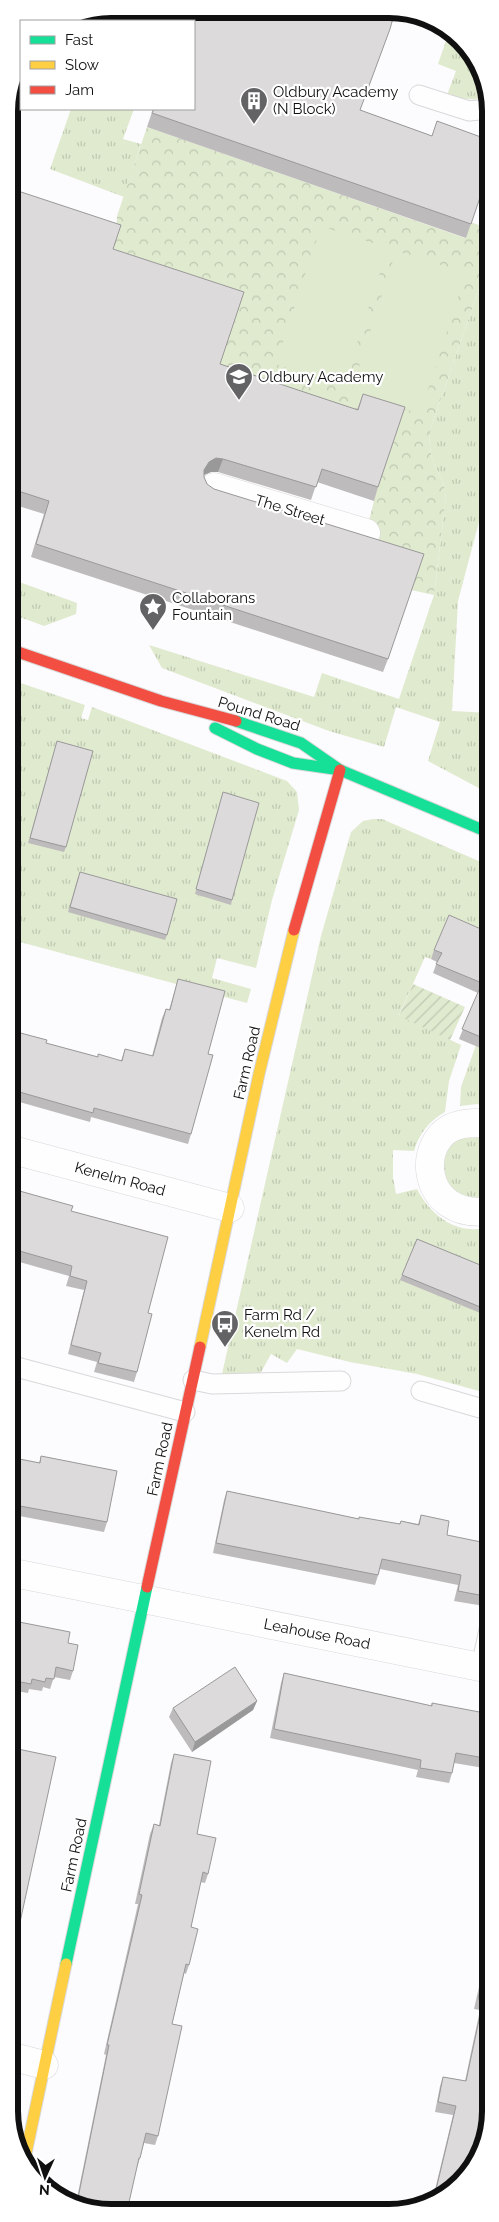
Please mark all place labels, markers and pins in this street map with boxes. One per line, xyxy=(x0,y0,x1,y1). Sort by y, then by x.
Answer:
place label: Oldbury Academy (N Block) xyxy=(273,83,398,118)
building icon: Oldbury Academy (N Block) xyxy=(239,86,269,125)
school or university icon: Oldbury Academy xyxy=(224,362,254,401)
place label: Oldbury Academy xyxy=(258,368,383,386)
place label: Collaborans Fountain xyxy=(172,589,255,624)
place icon: Collaborans Fountain xyxy=(138,592,168,631)
place label: Farm Rd / Kenelm Rd xyxy=(244,1306,320,1341)
bus stop icon: Farm Rd / Kenelm Rd xyxy=(210,1309,240,1348)

